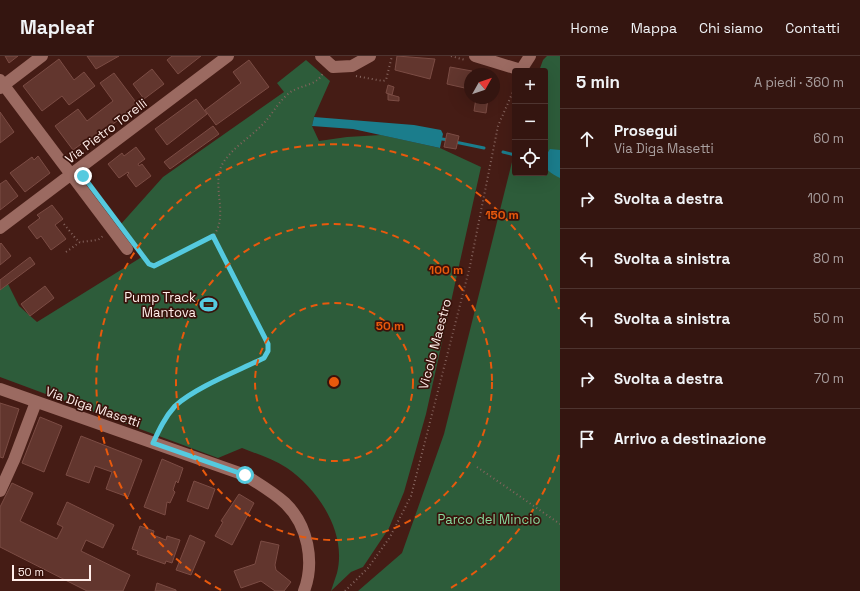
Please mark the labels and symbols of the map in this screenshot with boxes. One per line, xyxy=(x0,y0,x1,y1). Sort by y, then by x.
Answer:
north arrow xyxy=(464,68,500,104)
street label: Via Pietro Torelli xyxy=(62,95,150,167)
route end xyxy=(74,167,92,185)
text: 150 m xyxy=(485,207,519,223)
text: 100 m xyxy=(429,262,463,278)
place label: Pump Track Mantova xyxy=(124,289,197,321)
sports icon: Pump Track Mantova xyxy=(199,294,219,314)
street label: Vicolo Maestro xyxy=(415,297,455,391)
text: 50 m xyxy=(376,318,404,334)
centre of rings xyxy=(327,375,341,389)
street label: Via Diga Masetti xyxy=(43,383,143,431)
route start xyxy=(236,466,254,484)
park label: Parco del Mincio xyxy=(438,511,540,528)
scale bar xyxy=(12,563,91,582)

